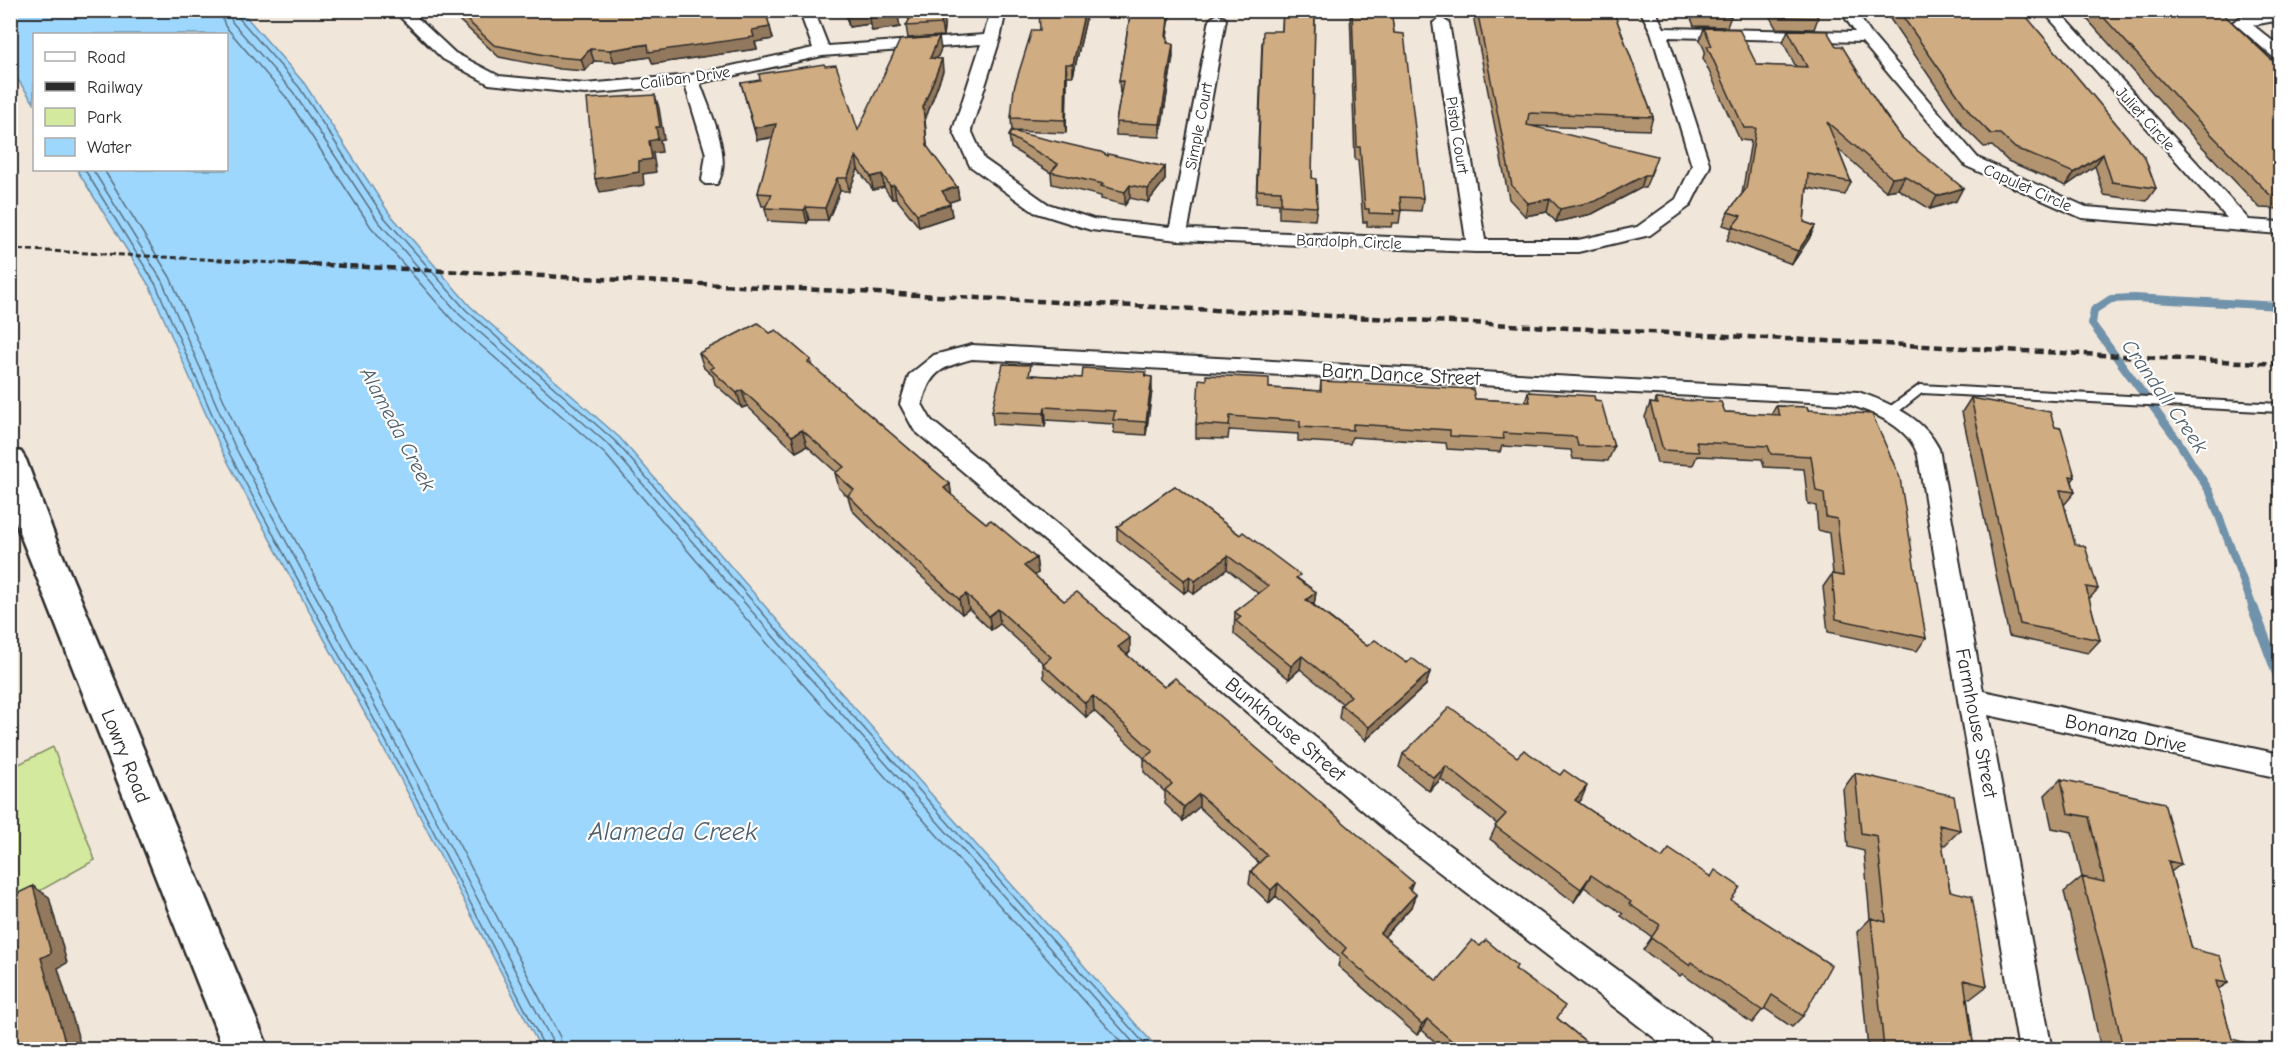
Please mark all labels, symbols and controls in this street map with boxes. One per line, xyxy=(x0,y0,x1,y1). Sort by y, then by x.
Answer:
legend xyxy=(33,33,228,171)
text: Road xyxy=(87,47,126,68)
street label: Caliban Drive xyxy=(639,63,731,93)
text: Railway xyxy=(87,77,144,98)
street label: Simple Court xyxy=(1182,81,1216,171)
street label: Juliet Circle xyxy=(2112,83,2178,154)
street label: Pistol Court xyxy=(1442,95,1472,176)
text: Park xyxy=(87,107,122,128)
text: Water xyxy=(87,137,132,158)
street label: Capulet Circle xyxy=(1981,160,2075,215)
street label: Bardolph Circle xyxy=(1296,231,1402,253)
water label: Crandall Creek xyxy=(2117,335,2213,458)
street label: Barn Dance Street xyxy=(1321,359,1482,390)
water label: Alameda Creek xyxy=(355,362,441,496)
street label: Farmhouse Street xyxy=(1951,646,2003,801)
street label: Bunkhouse Street xyxy=(1221,672,1351,787)
street label: Lowry Road xyxy=(96,706,155,806)
street label: Bonanza Drive xyxy=(2063,709,2189,758)
water label: Alameda Creek xyxy=(588,817,758,847)

